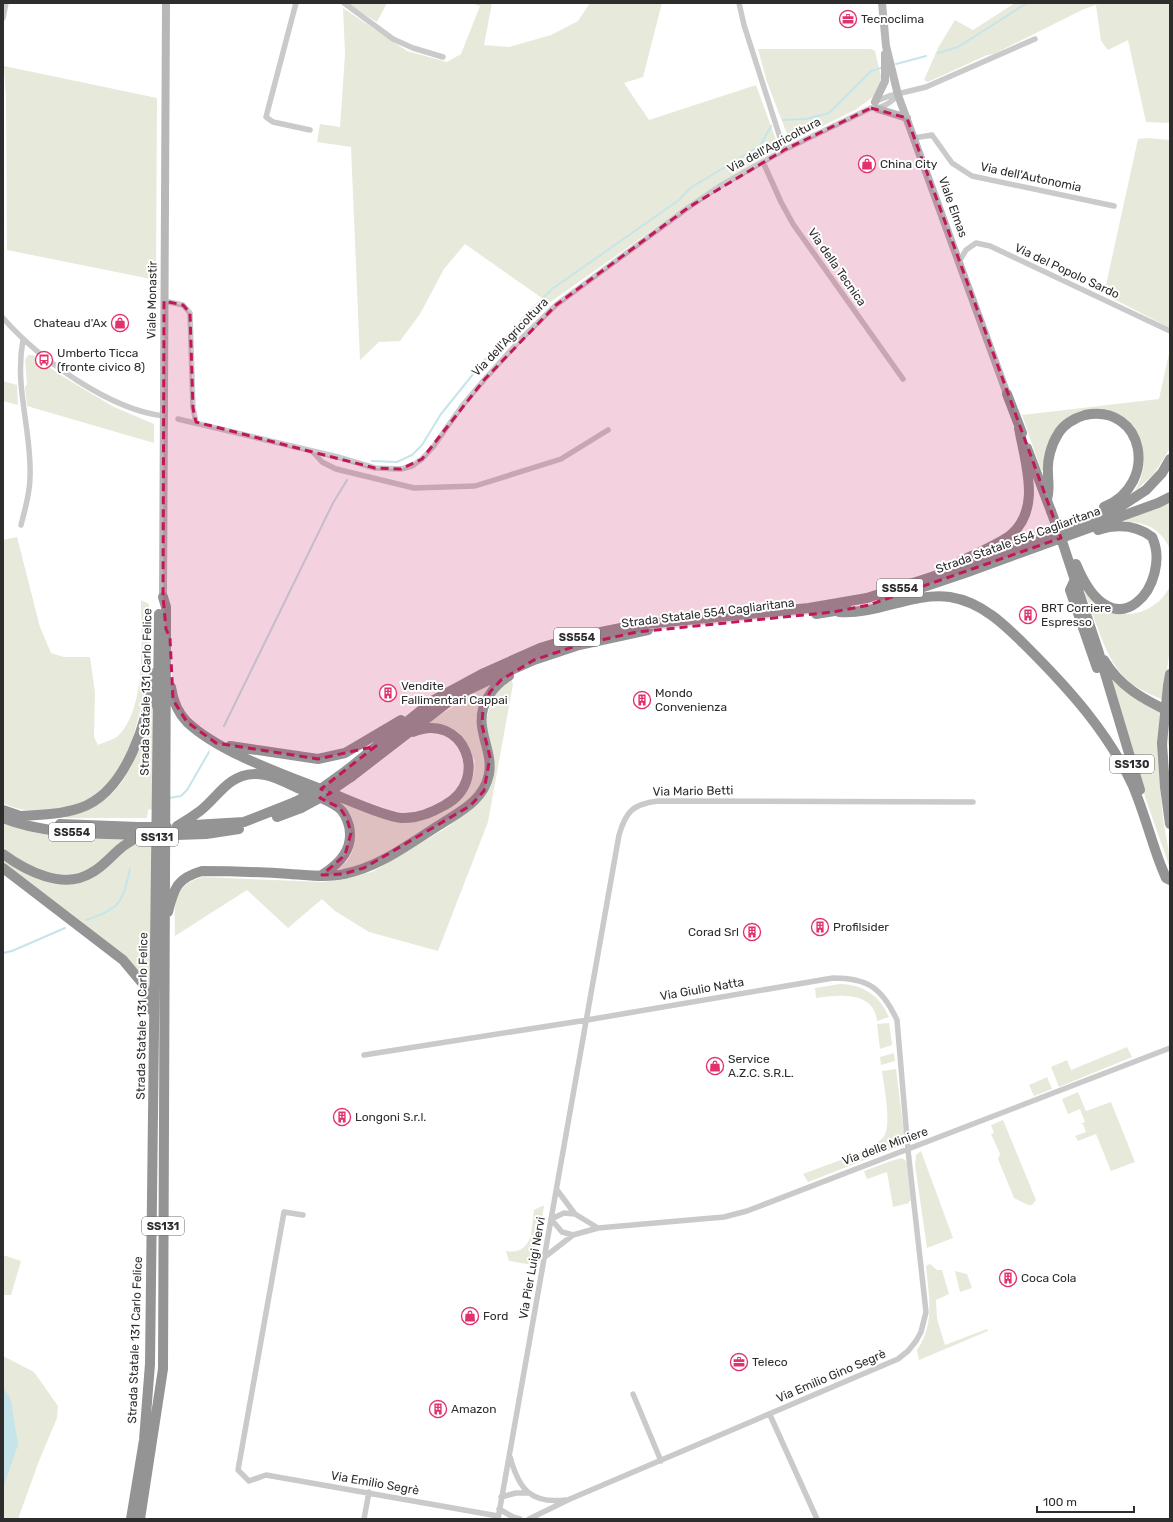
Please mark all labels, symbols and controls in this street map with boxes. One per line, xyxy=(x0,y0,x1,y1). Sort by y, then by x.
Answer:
office icon: Tecnoclima xyxy=(838,9,858,29)
place label: Tecnoclima xyxy=(861,12,924,26)
street label: Via dell'Agricoltura xyxy=(725,114,823,176)
shop icon: China City xyxy=(857,154,877,174)
place label: China City xyxy=(880,157,938,171)
street label: Via dell'Autonomia xyxy=(979,159,1083,195)
street label: Viale Elmas xyxy=(936,175,970,239)
street label: Via della Tecnica xyxy=(805,225,869,309)
street label: Via del Popolo Sardo xyxy=(1012,241,1122,301)
street label: Viale Monastir xyxy=(144,260,160,339)
street label: Via dell'Agricoltura xyxy=(469,295,551,379)
shop icon: Chateau d'Ax xyxy=(110,313,130,333)
place label: Chateau d'Ax xyxy=(33,316,108,330)
place label: Umberto Ticca (fronte civico 8) xyxy=(57,346,145,374)
bus stop icon: Umberto Ticca (fronte civico 8) xyxy=(34,350,54,370)
street label: Strada Statale 554 Cagliaritana xyxy=(934,504,1102,576)
road number: SS554 xyxy=(877,579,923,597)
street label: Strada Statale 554 Cagliaritana xyxy=(621,595,795,631)
place label: BRT Corriere Espresso xyxy=(1041,601,1111,629)
building icon: BRT Corriere Espresso xyxy=(1018,605,1038,625)
street label: Strada Statale 131 Carlo Felice xyxy=(138,608,154,776)
road number: SS554 xyxy=(554,628,600,646)
place label: Vendite Fallimentari Cappai xyxy=(401,679,508,707)
building icon: Vendite Fallimentari Cappai xyxy=(378,683,398,703)
place label: Mondo Convenienza xyxy=(655,686,727,714)
building icon: Mondo Convenienza xyxy=(632,690,652,710)
road number: SS130 xyxy=(1110,755,1154,773)
street label: Via Mario Betti xyxy=(653,783,734,799)
road number: SS554 xyxy=(49,823,95,841)
road number: SS131 xyxy=(136,828,178,846)
building icon: Profilsider xyxy=(810,917,830,937)
place label: Profilsider xyxy=(833,920,889,934)
building icon: Corad Srl xyxy=(742,922,762,942)
place label: Corad Srl xyxy=(688,925,739,939)
street label: Strada Statale 131 Carlo Felice xyxy=(134,932,150,1100)
street label: Via Giulio Natta xyxy=(659,975,745,1003)
place label: Service A.Z.C. S.R.L. xyxy=(728,1052,794,1080)
shop icon: Service A.Z.C. S.R.L. xyxy=(705,1056,725,1076)
building icon: Longoni S.r.l. xyxy=(332,1107,352,1127)
place label: Longoni S.r.l. xyxy=(355,1110,426,1124)
street label: Via delle Miniere xyxy=(840,1124,930,1168)
street label: Via Pier Luigi Nervi xyxy=(516,1216,548,1320)
road number: SS131 xyxy=(142,1217,184,1235)
street label: Strada Statale 131 Carlo Felice xyxy=(125,1256,145,1424)
building icon: Coca Cola xyxy=(998,1268,1018,1288)
place label: Coca Cola xyxy=(1021,1271,1077,1285)
shop icon: Ford xyxy=(460,1306,480,1326)
place label: Ford xyxy=(483,1309,508,1323)
street label: Via Emilio Gino Segrè xyxy=(774,1347,888,1405)
office icon: Teleco xyxy=(729,1352,749,1372)
place label: Teleco xyxy=(752,1355,788,1369)
building icon: Amazon xyxy=(428,1399,448,1419)
place label: Amazon xyxy=(451,1402,497,1416)
street label: Via Emilio Segrè xyxy=(330,1468,420,1498)
scale bar xyxy=(1037,1488,1134,1514)
text: 100 m xyxy=(1043,1495,1077,1509)

